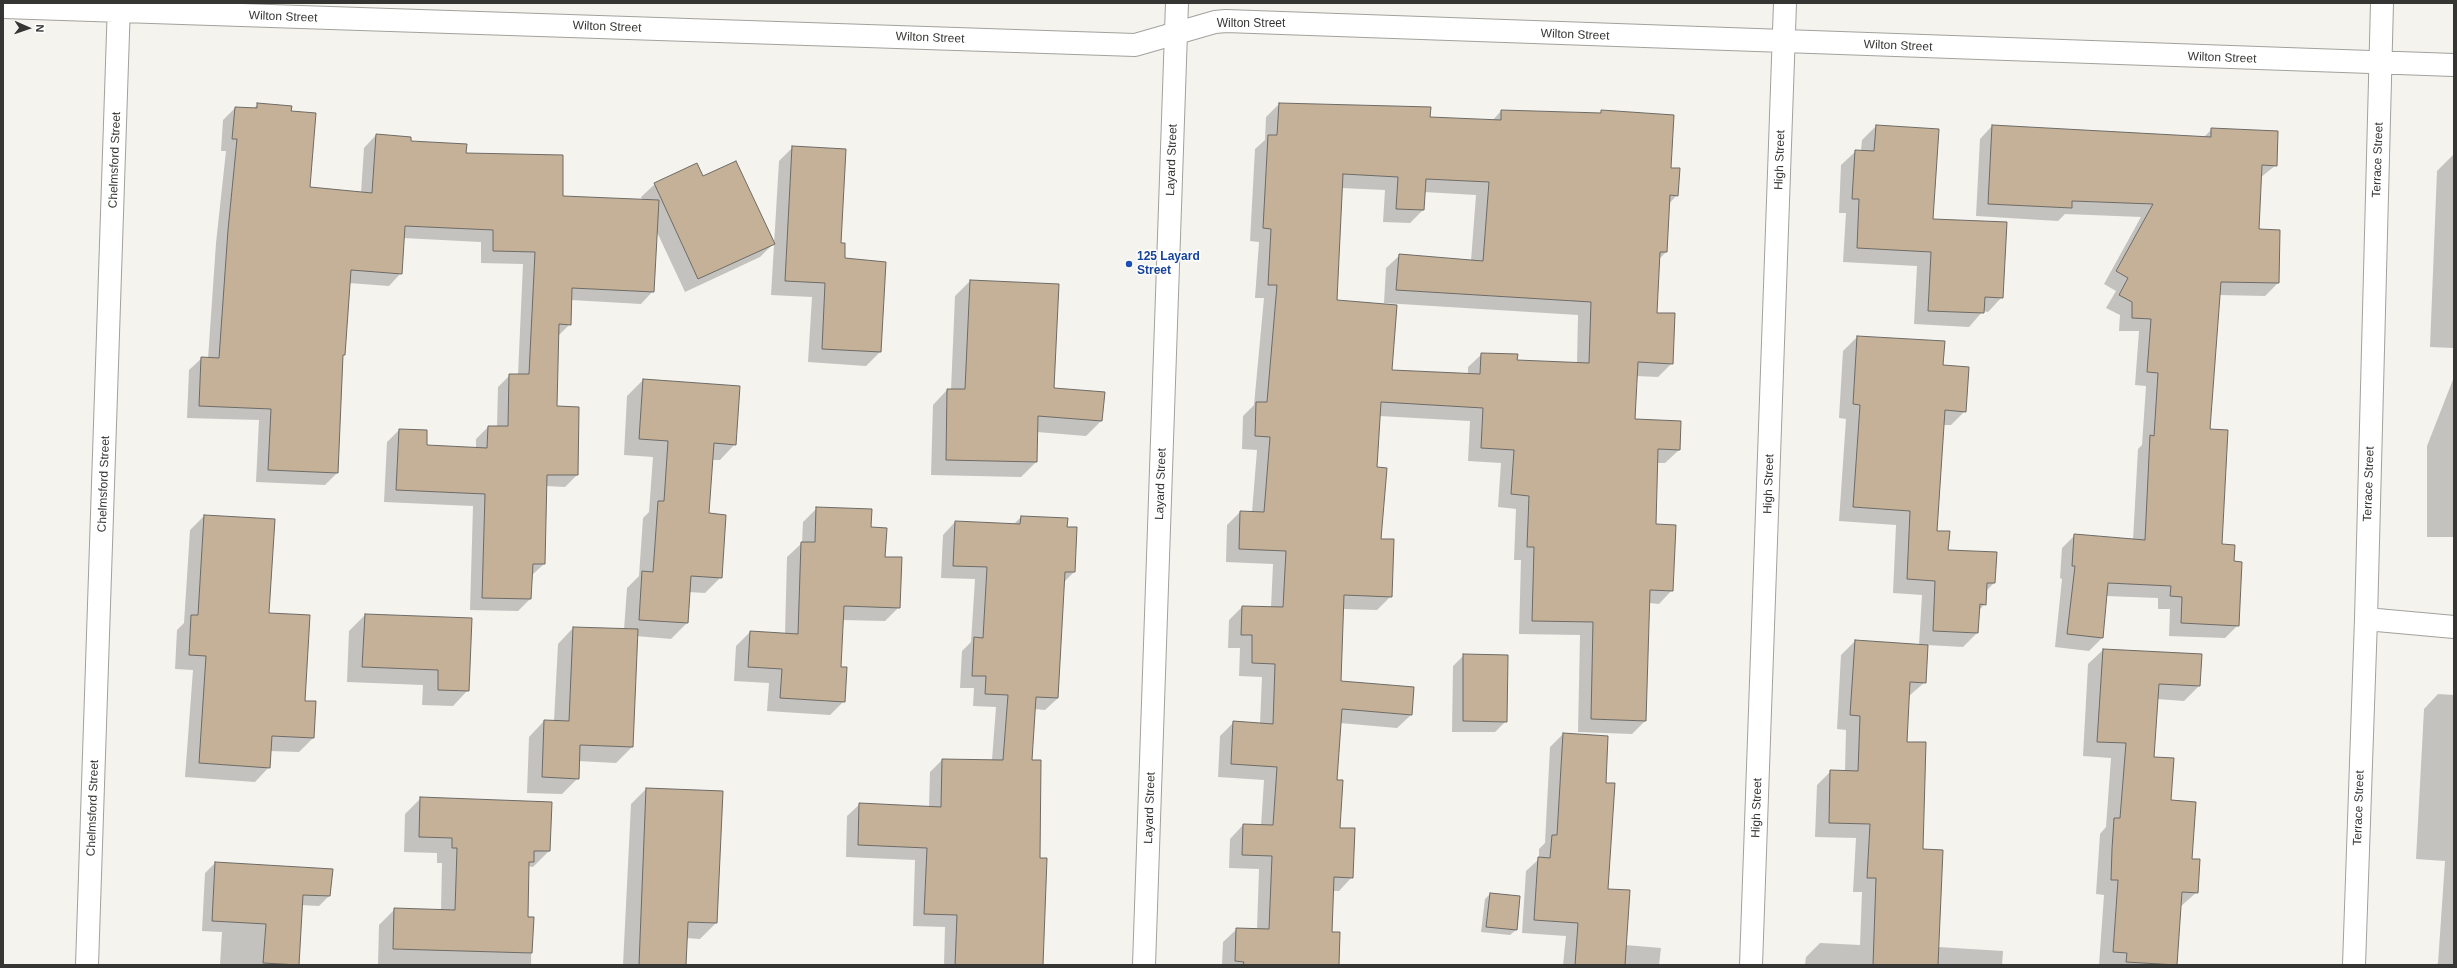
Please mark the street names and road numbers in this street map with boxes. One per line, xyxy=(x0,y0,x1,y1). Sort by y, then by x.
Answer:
street label: Wilton Street xyxy=(248,9,318,25)
street label: Wilton Street xyxy=(1217,17,1285,31)
street label: Wilton Street xyxy=(572,19,642,35)
street label: Wilton Street xyxy=(1540,27,1610,43)
street label: Wilton Street xyxy=(895,30,965,46)
street label: Wilton Street xyxy=(1863,38,1933,54)
street label: Wilton Street xyxy=(2187,50,2257,66)
street label: Chelmsford Street xyxy=(106,111,124,209)
street label: Terrace Street xyxy=(2369,122,2387,198)
street label: Layard Street xyxy=(1164,124,1180,196)
street label: High Street xyxy=(1772,130,1788,190)
street label: Chelmsford Street xyxy=(95,435,113,533)
street label: Terrace Street xyxy=(2360,446,2378,522)
street label: Layard Street xyxy=(1153,448,1169,520)
street label: High Street xyxy=(1761,454,1777,514)
street label: Chelmsford Street xyxy=(84,759,102,857)
street label: Terrace Street xyxy=(2350,770,2368,846)
street label: Layard Street xyxy=(1142,772,1158,844)
street label: High Street xyxy=(1749,778,1765,838)

